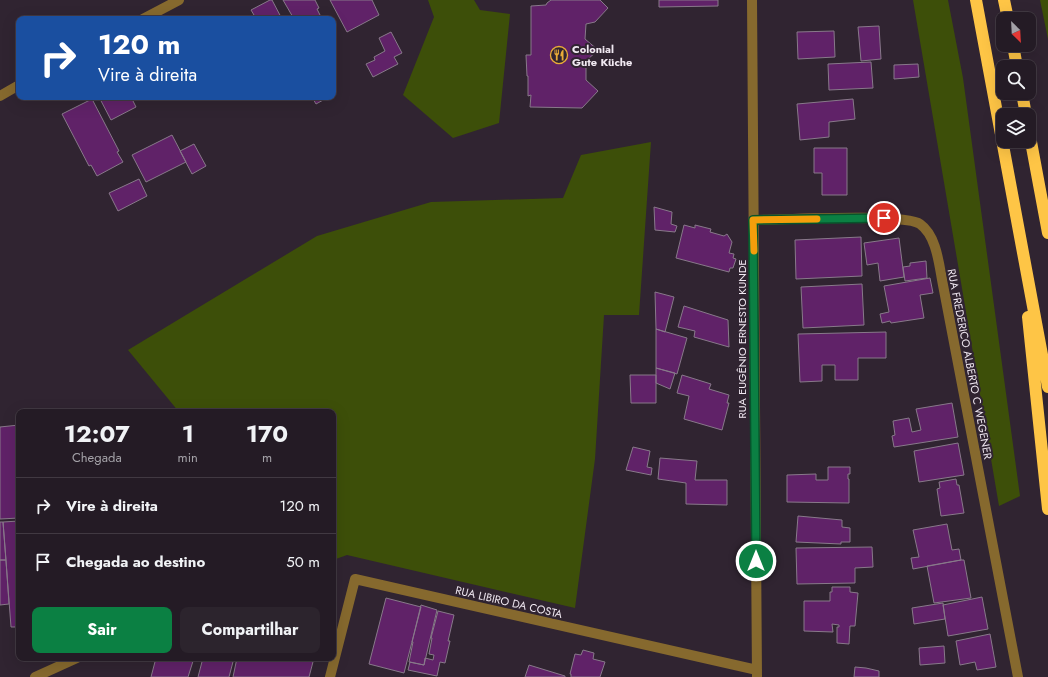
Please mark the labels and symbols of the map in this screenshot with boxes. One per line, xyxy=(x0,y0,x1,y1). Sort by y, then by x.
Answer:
north arrow xyxy=(996,12,1036,52)
place label: Colonial Gute Küche xyxy=(572,41,632,70)
restaurant icon: Colonial Gute Küche xyxy=(549,45,569,65)
pin xyxy=(867,201,901,235)
street label: RUA EUGÊNIO ERNESTO KUNDE xyxy=(734,260,750,418)
street label: RUA FREDERICO ALBERTO C WEGENER xyxy=(944,268,996,461)
position arrow xyxy=(735,540,777,582)
street label: RUA LIBIRO DA COSTA xyxy=(454,582,565,622)

